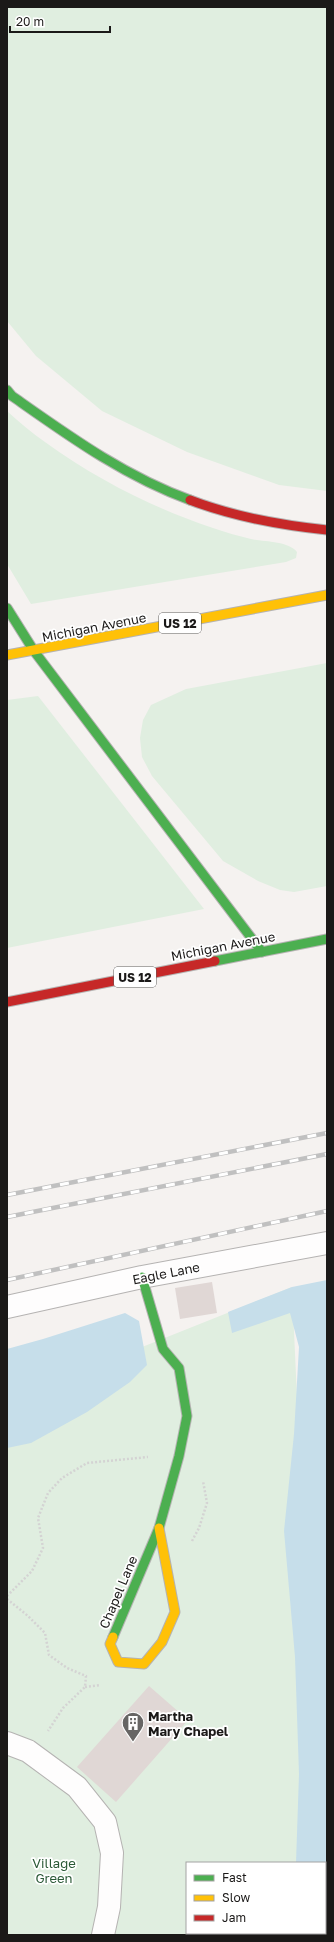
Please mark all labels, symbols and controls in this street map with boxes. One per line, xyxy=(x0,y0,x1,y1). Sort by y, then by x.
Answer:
scale bar xyxy=(10,8,110,34)
text: 20 m xyxy=(16,14,44,29)
street label: Michigan Avenue xyxy=(41,609,147,645)
road number: US 12 xyxy=(159,613,201,633)
street label: Michigan Avenue xyxy=(170,928,276,964)
road number: US 12 xyxy=(114,967,156,987)
street label: Eagle Lane xyxy=(131,1259,201,1287)
street label: Chapel Lane xyxy=(95,1553,141,1631)
place label: Martha Mary Chapel xyxy=(148,1708,229,1739)
building icon: Martha Mary Chapel xyxy=(120,1710,146,1743)
park label: Village Green xyxy=(32,1855,76,1886)
legend xyxy=(186,1862,326,1934)
text: Fast xyxy=(222,1870,247,1885)
text: Slow xyxy=(222,1890,250,1905)
text: Jam xyxy=(222,1910,246,1925)

